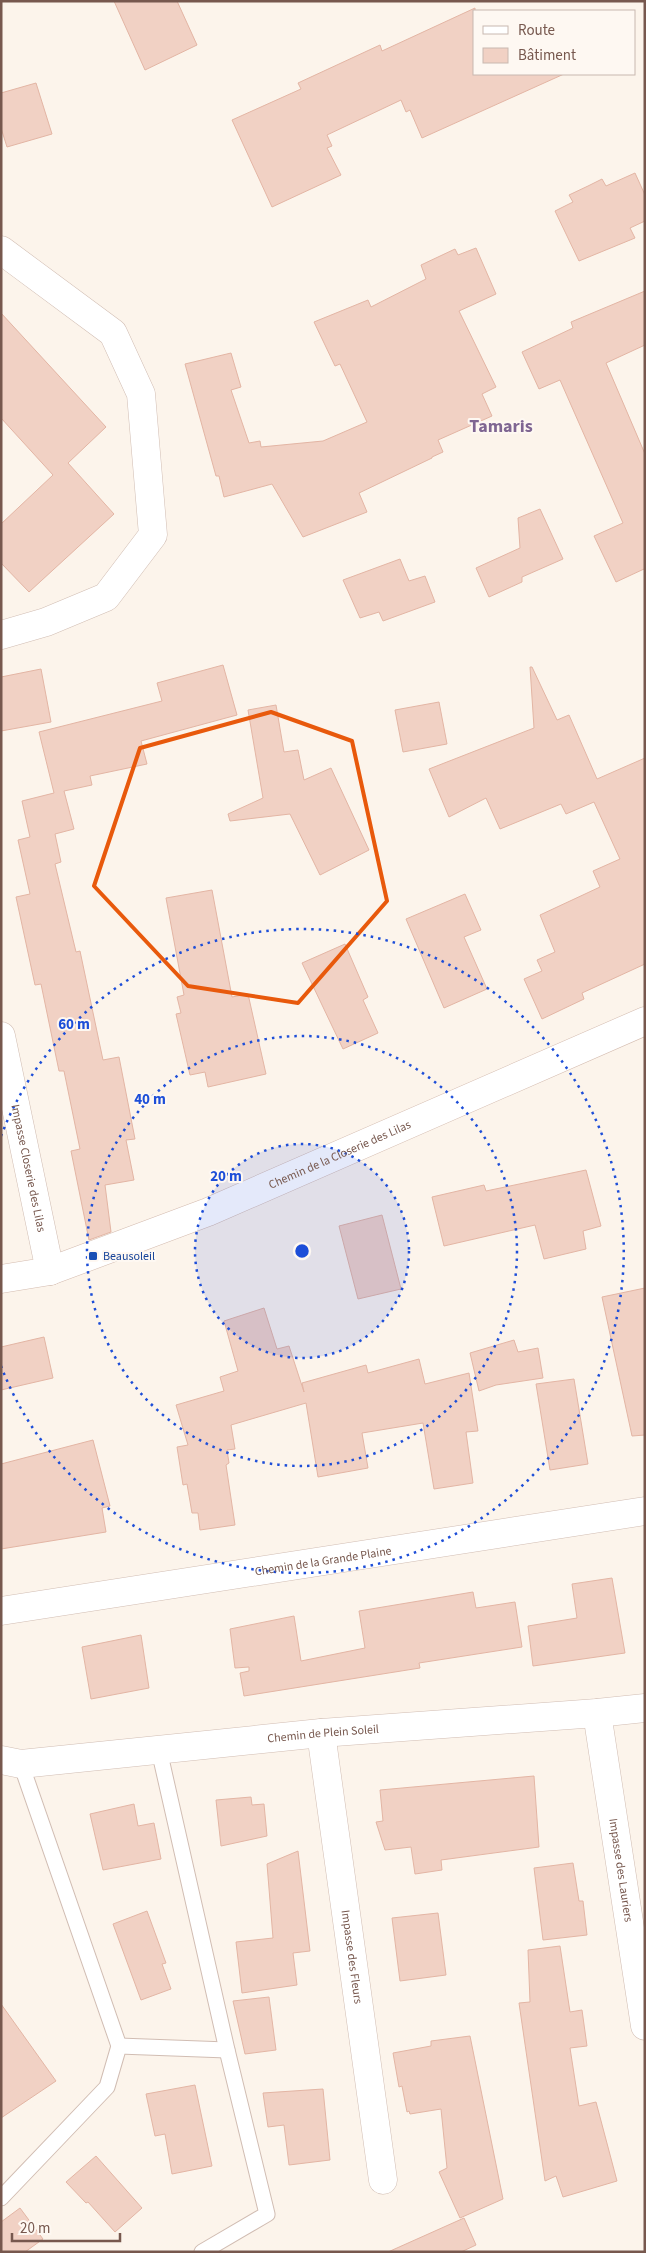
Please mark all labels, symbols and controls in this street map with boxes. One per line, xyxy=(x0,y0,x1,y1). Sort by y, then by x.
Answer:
legend xyxy=(473,10,636,75)
text: Route xyxy=(518,20,555,41)
text: Bâtiment xyxy=(518,45,576,66)
district label: Tamaris xyxy=(469,414,533,439)
text: 60 m xyxy=(58,1014,90,1035)
text: 40 m xyxy=(134,1089,166,1110)
street label: Impasse Closerie des Lilas xyxy=(6,1103,50,1234)
street label: Chemin de la Closerie des Lilas xyxy=(266,1116,414,1193)
text: 20 m xyxy=(210,1166,242,1187)
centre of rings xyxy=(293,1242,311,1260)
place label: Beausoleil xyxy=(103,1248,155,1265)
marker: Beausoleil xyxy=(87,1250,99,1262)
street label: Chemin de la Grande Plaine xyxy=(254,1542,393,1580)
street label: Chemin de Plein Soleil xyxy=(266,1721,379,1748)
street label: Impasse des Lauriers xyxy=(604,1817,637,1923)
street label: Impasse des Fleurs xyxy=(337,1909,366,2005)
scale bar xyxy=(12,2210,120,2242)
text: 20 m xyxy=(20,2218,50,2239)

